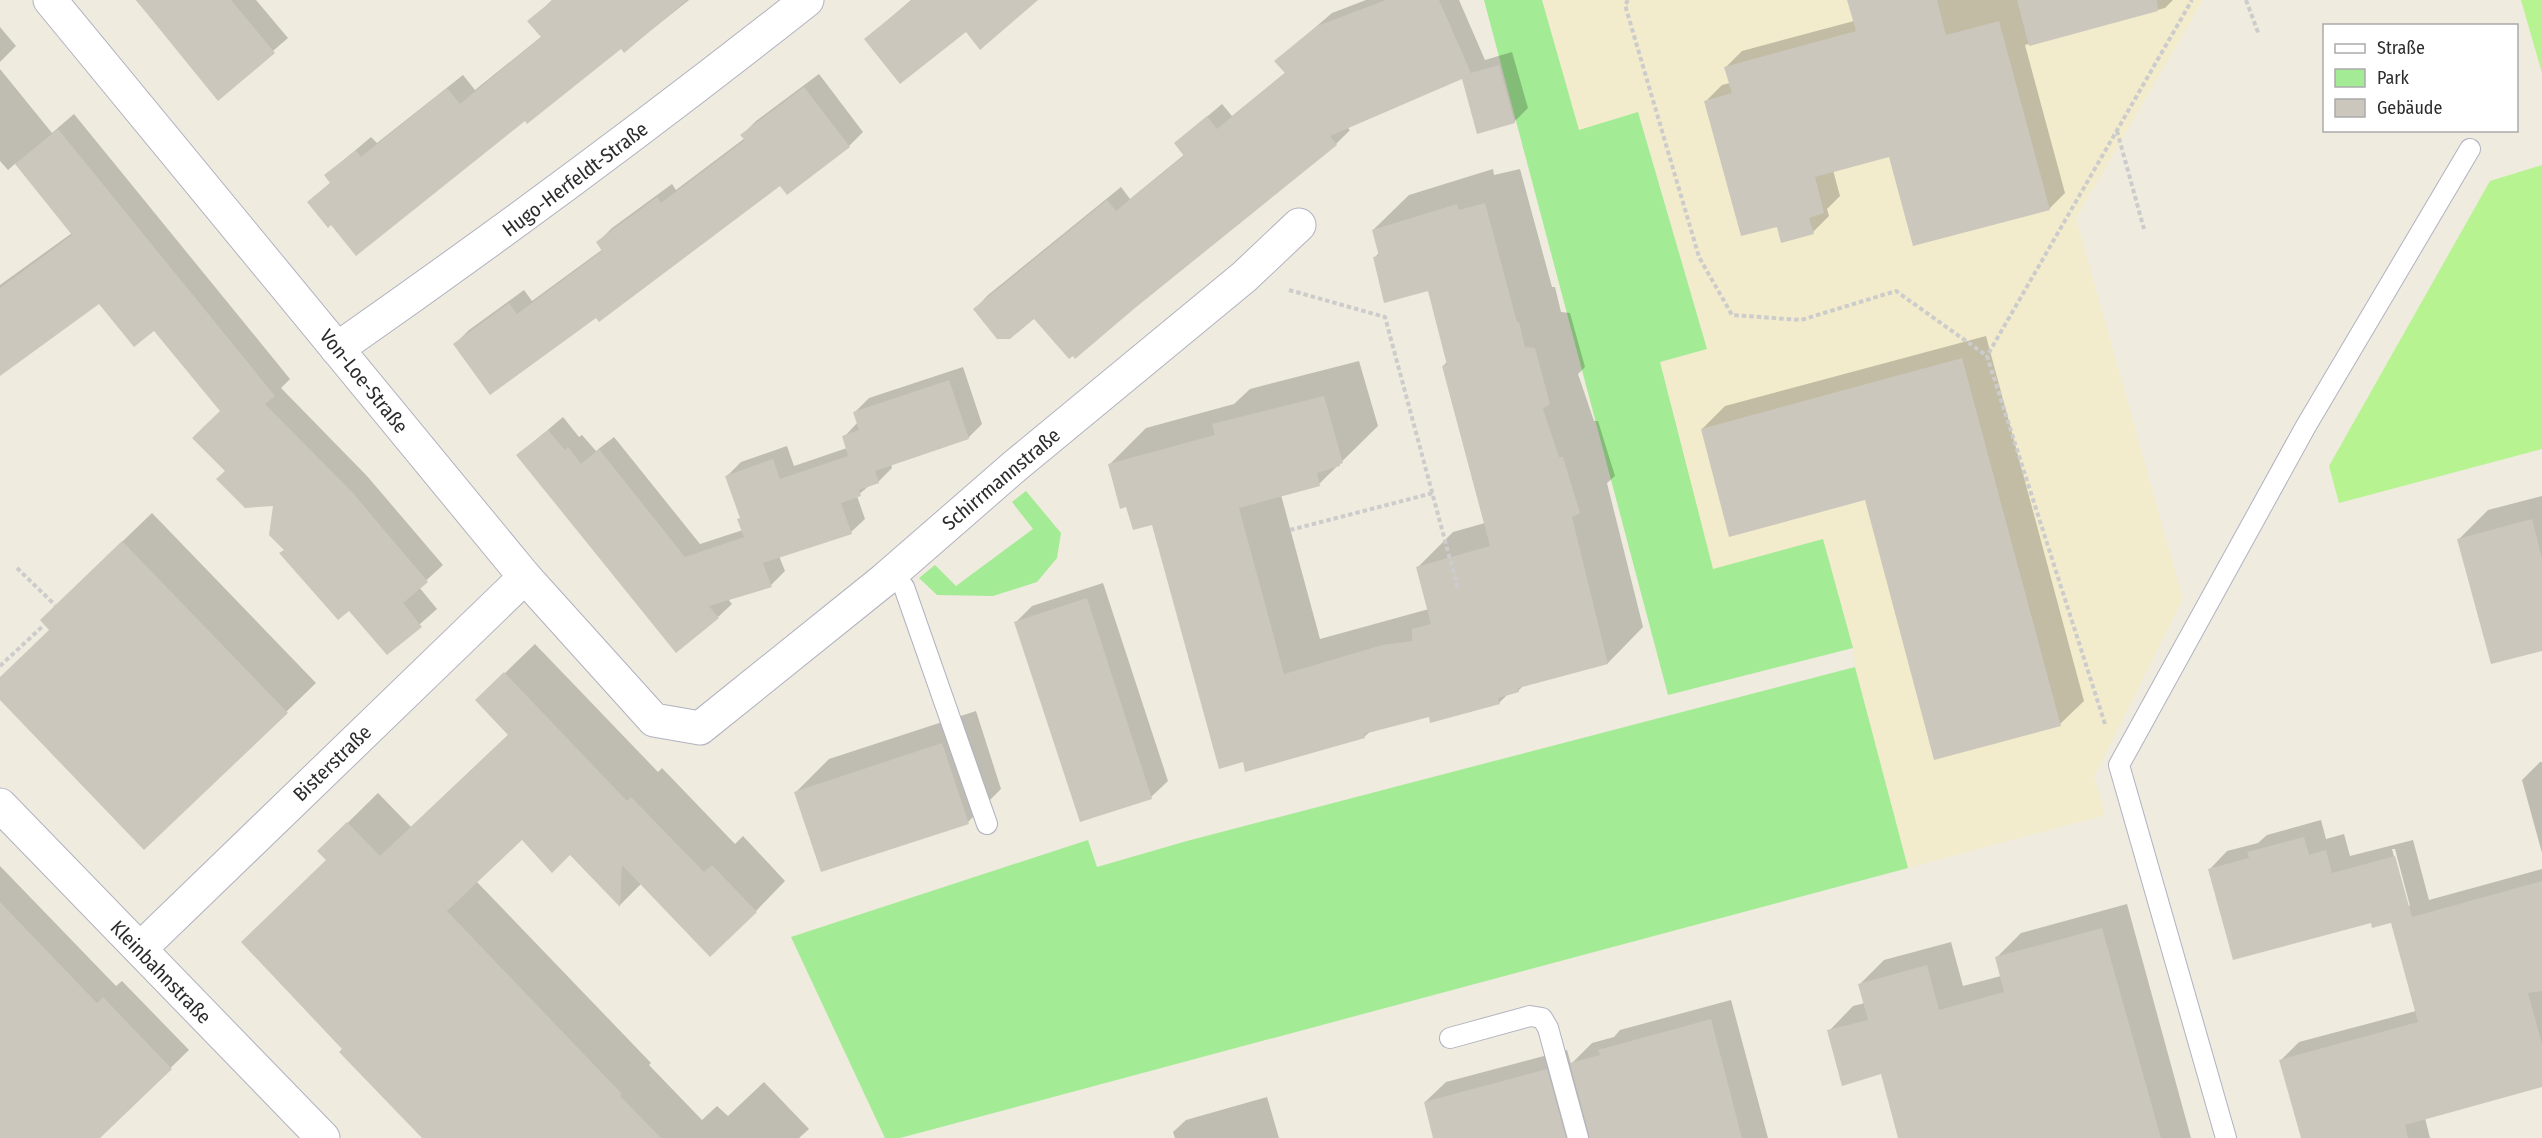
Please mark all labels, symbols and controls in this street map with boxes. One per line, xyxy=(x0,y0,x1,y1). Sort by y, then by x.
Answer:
legend xyxy=(2323,24,2518,132)
text: Straße xyxy=(2377,37,2425,59)
text: Park xyxy=(2377,67,2410,89)
text: Gebäude xyxy=(2377,97,2443,119)
street label: Hugo-Herfeldt-Straße xyxy=(498,117,652,241)
street label: Von-Loe-Straße xyxy=(315,324,413,438)
street label: Schirrmannstraße xyxy=(937,423,1065,535)
street label: Bisterstraße xyxy=(288,720,376,806)
street label: Kleinbahnstraße xyxy=(106,915,216,1029)

